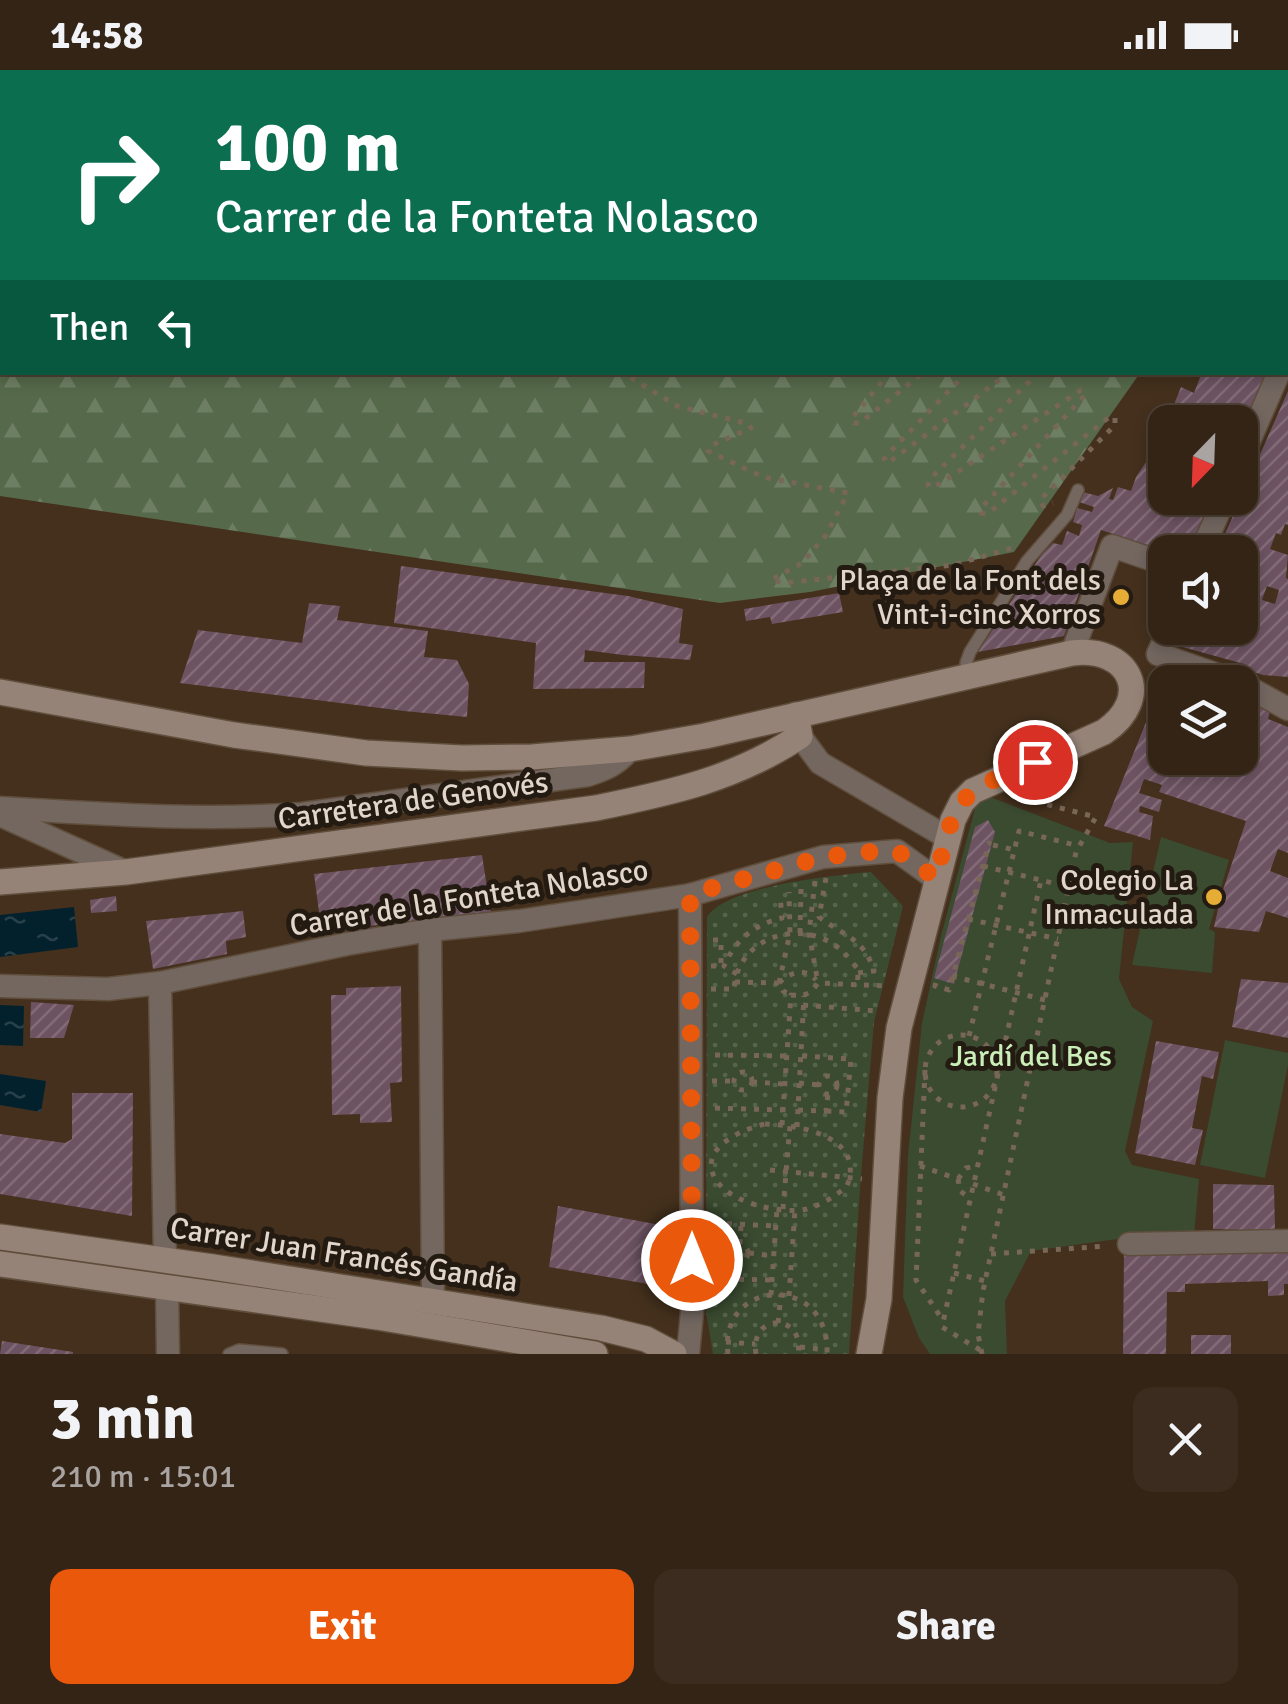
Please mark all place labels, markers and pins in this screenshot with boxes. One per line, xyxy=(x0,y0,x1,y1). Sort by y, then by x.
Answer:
place label: Plaça de la Font dels Vint-i-cinc Xorros xyxy=(839,562,1101,633)
marker: Plaça de la Font dels Vint-i-cinc Xorros xyxy=(1110,586,1132,608)
pin xyxy=(993,720,1078,805)
place label: Colegio La Inmaculada xyxy=(1044,862,1194,933)
marker: Colegio La Inmaculada xyxy=(1203,886,1225,908)

